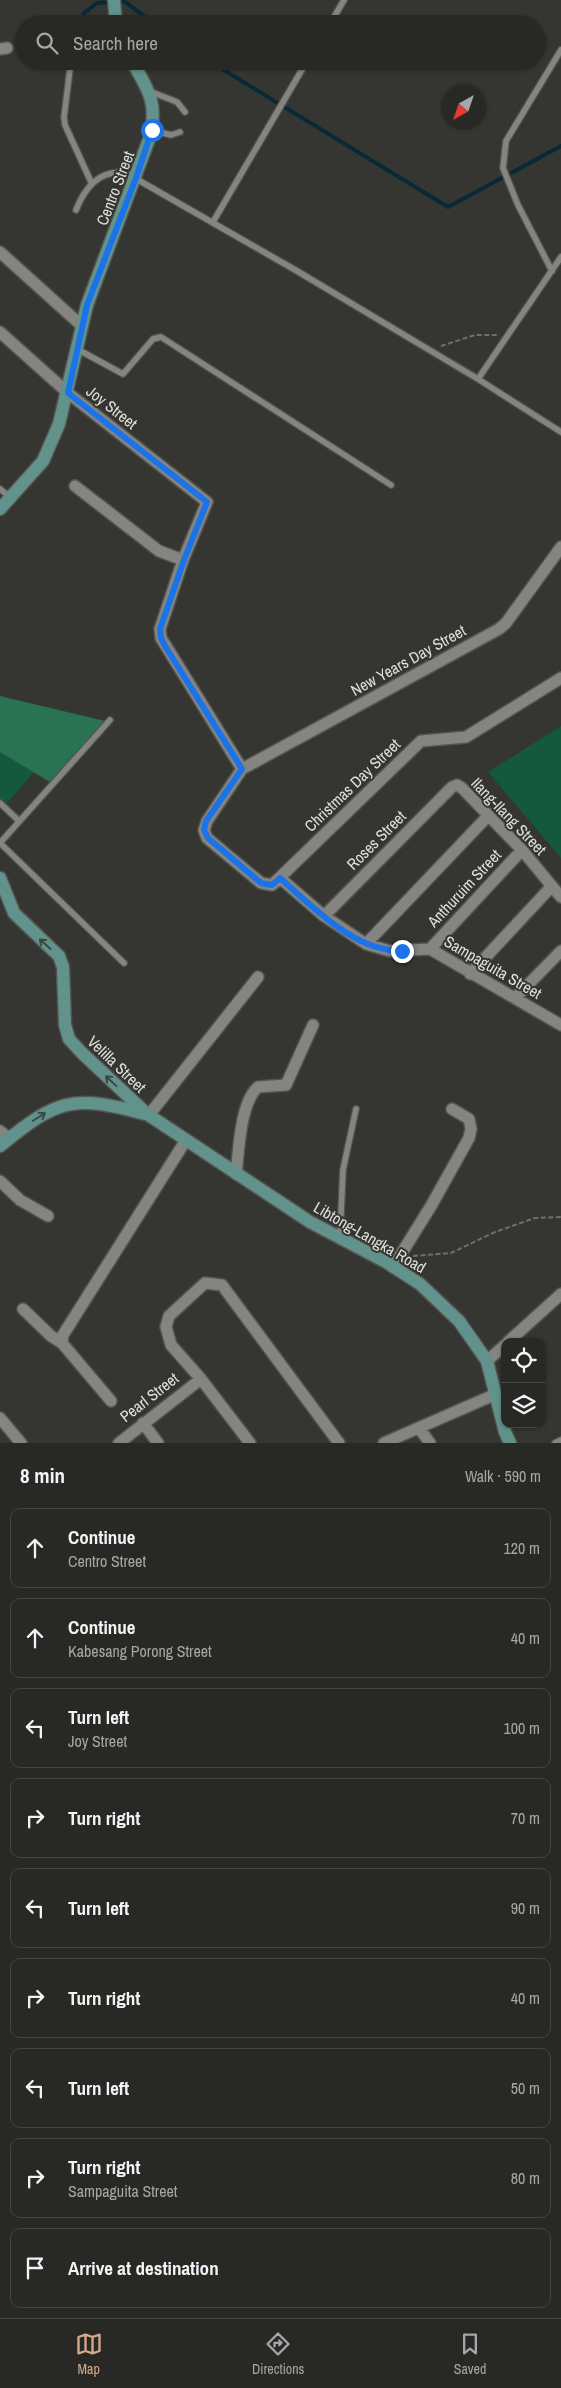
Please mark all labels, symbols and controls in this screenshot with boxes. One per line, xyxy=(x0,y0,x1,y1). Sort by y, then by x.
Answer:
search box xyxy=(15,15,546,70)
icon: search xyxy=(33,29,61,57)
text: Search here xyxy=(73,30,158,56)
north arrow xyxy=(441,85,486,130)
route start xyxy=(141,119,164,142)
street label: Centro Street xyxy=(91,147,139,228)
street label: Joy Street xyxy=(82,380,142,434)
street label: New Years Day Street xyxy=(346,619,470,701)
street label: Christmas Day Street xyxy=(299,733,405,836)
street label: Ilang-Ilang Street xyxy=(466,772,552,860)
street label: Roses Street xyxy=(341,805,411,875)
street label: Anthuruim Street xyxy=(421,844,506,933)
street label: Sampaguita Street xyxy=(440,930,546,1004)
one-way arrow xyxy=(39,938,52,950)
route end xyxy=(391,940,414,963)
street label: Velilla Street xyxy=(83,1030,151,1098)
one-way arrow xyxy=(105,1075,118,1087)
one-way arrow xyxy=(32,1112,46,1122)
street label: Libtong-Langka Road xyxy=(310,1196,430,1278)
map controls xyxy=(501,1338,546,1428)
button: locate xyxy=(501,1338,546,1383)
street label: Pearl Street xyxy=(115,1367,183,1427)
button: layers xyxy=(501,1383,546,1428)
text: 8 min xyxy=(20,1461,65,1490)
text: Walk · 590 m xyxy=(465,1465,541,1487)
text: Continue xyxy=(68,1524,136,1550)
icon: ahead xyxy=(21,1534,49,1562)
text: 120 m xyxy=(504,1537,540,1559)
text: Centro Street xyxy=(68,1550,146,1572)
text: Continue xyxy=(68,1614,136,1640)
icon: ahead xyxy=(21,1624,49,1652)
text: 40 m xyxy=(511,1627,540,1649)
text: Kabesang Porong Street xyxy=(68,1640,212,1662)
text: Turn left xyxy=(68,1704,129,1730)
icon: left xyxy=(21,1714,49,1742)
text: 100 m xyxy=(504,1717,540,1739)
text: Joy Street xyxy=(68,1730,127,1752)
icon: right xyxy=(21,1804,49,1832)
text: Turn right xyxy=(68,1805,140,1831)
text: 70 m xyxy=(511,1807,540,1829)
icon: left xyxy=(21,1894,49,1922)
text: Turn left xyxy=(68,1895,129,1921)
text: 90 m xyxy=(511,1897,540,1919)
icon: right xyxy=(21,1984,49,2012)
text: Turn right xyxy=(68,1985,140,2011)
text: 40 m xyxy=(511,1987,540,2009)
icon: left xyxy=(21,2074,49,2102)
text: Turn left xyxy=(68,2075,129,2101)
text: 50 m xyxy=(511,2077,540,2099)
text: Turn right xyxy=(68,2154,140,2180)
icon: right xyxy=(21,2164,49,2192)
text: 80 m xyxy=(511,2167,540,2189)
text: Sampaguita Street xyxy=(68,2180,177,2202)
icon: arrive xyxy=(21,2254,49,2282)
text: Arrive at destination xyxy=(68,2255,219,2281)
tab: Map xyxy=(75,2330,103,2378)
tab: Directions xyxy=(252,2330,304,2378)
tab: Saved xyxy=(454,2330,486,2378)

